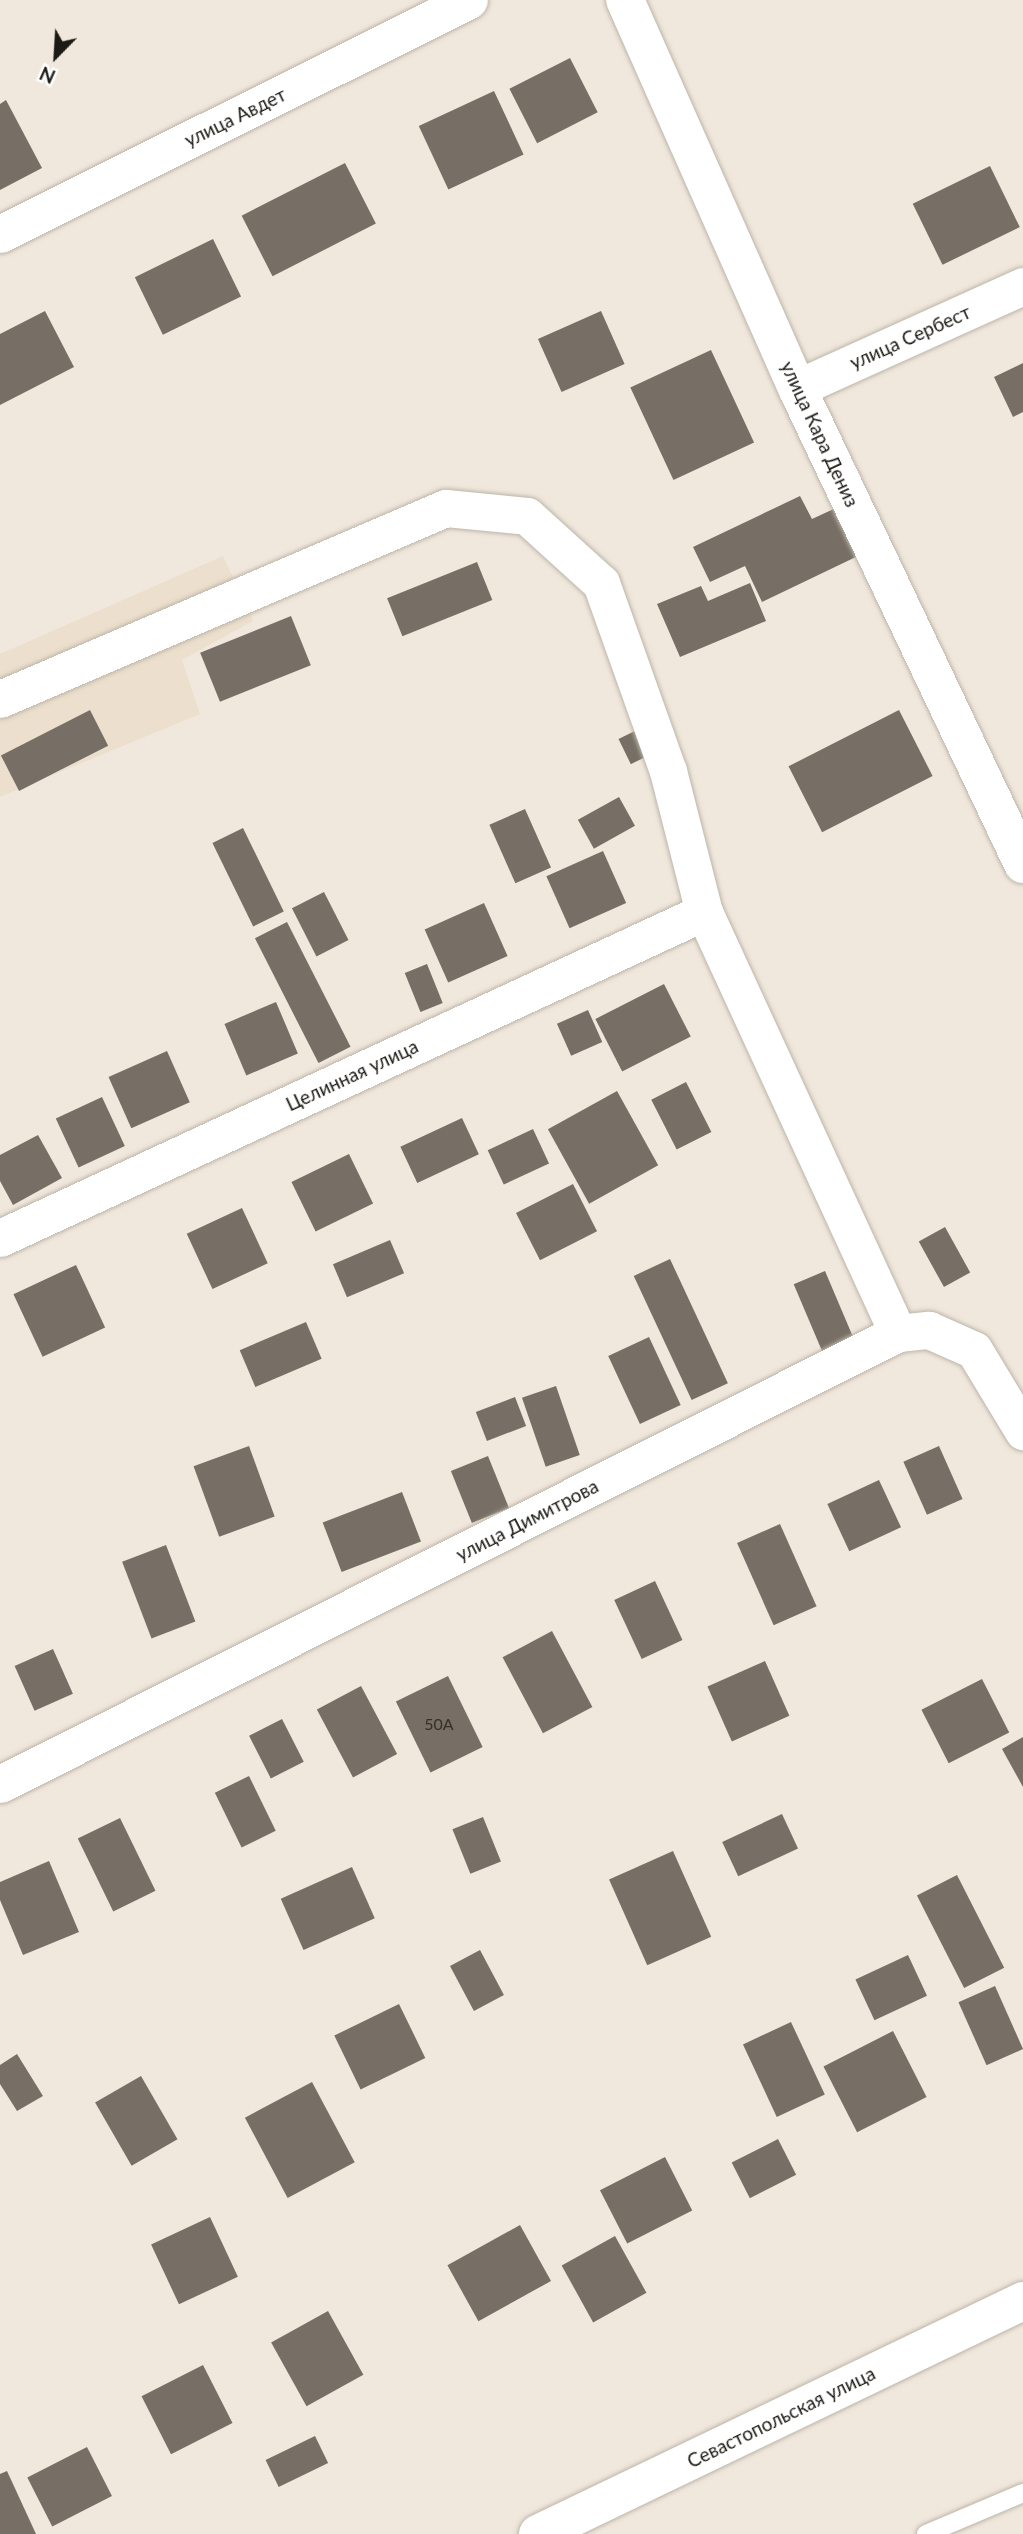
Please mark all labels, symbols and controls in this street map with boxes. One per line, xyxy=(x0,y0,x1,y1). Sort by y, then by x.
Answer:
north arrow xyxy=(21,21,91,91)
text: N xyxy=(36,62,59,89)
street label: улица Авдет xyxy=(181,83,289,151)
street label: улица Сербест xyxy=(846,300,974,374)
street label: улица Кара Дениз xyxy=(776,357,864,511)
street label: Целинная улица xyxy=(282,1034,422,1116)
street label: улица Димитрова xyxy=(452,1474,602,1566)
house number: 50А xyxy=(424,1714,454,1734)
street label: Севастопольская улица xyxy=(683,2362,879,2472)

